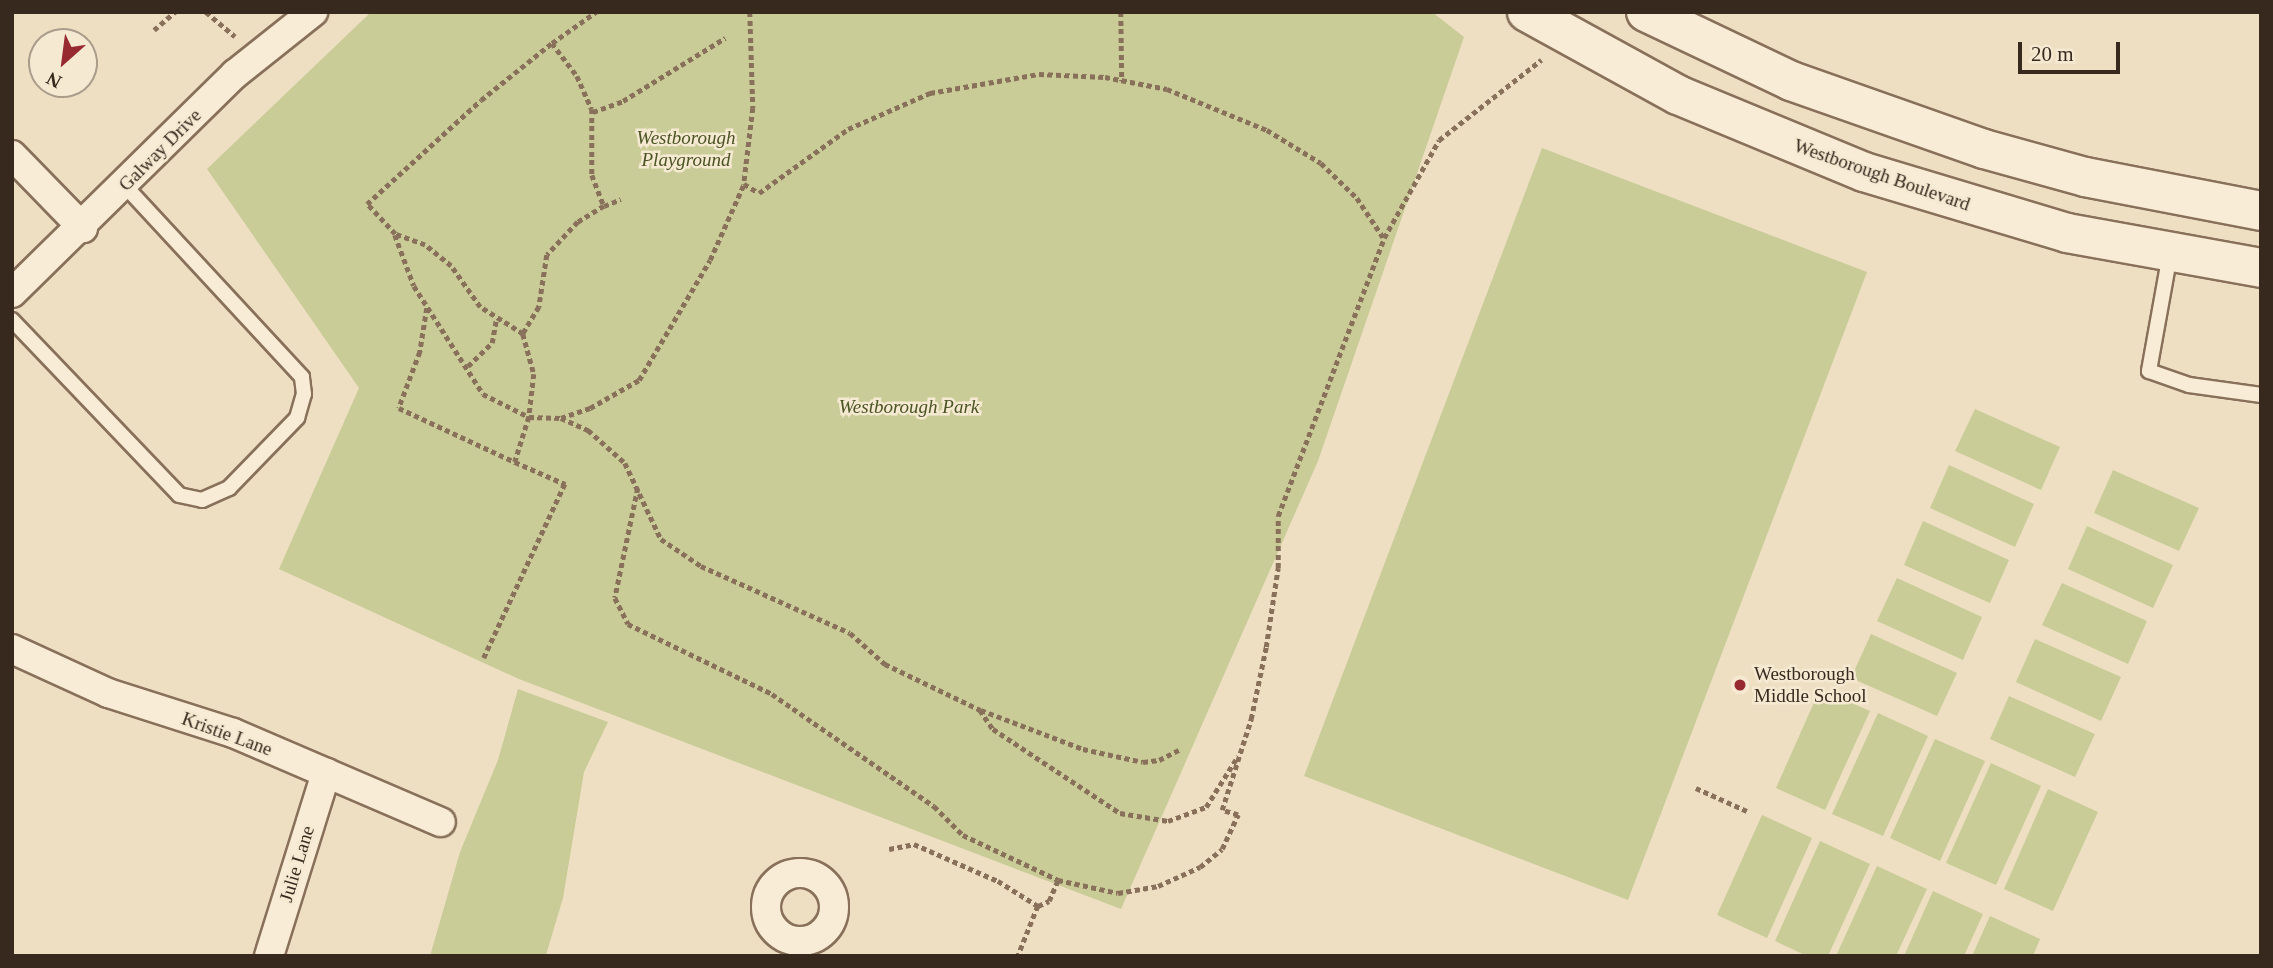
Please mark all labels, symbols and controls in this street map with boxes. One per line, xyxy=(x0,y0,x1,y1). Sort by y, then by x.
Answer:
north arrow xyxy=(28,28,98,98)
scale bar xyxy=(2021,28,2122,72)
text: 20 m xyxy=(2031,42,2074,66)
text: N xyxy=(43,68,65,93)
street label: Galway Drive xyxy=(114,104,206,196)
park label: Westborough Playground xyxy=(637,127,735,171)
street label: Westborough Boulevard xyxy=(1791,134,1973,216)
park label: Westborough Park xyxy=(839,396,979,418)
place label: Westborough Middle School xyxy=(1754,663,1866,707)
marker: Westborough Middle School xyxy=(1732,677,1748,693)
street label: Kristie Lane xyxy=(179,707,275,761)
street label: Julie Lane xyxy=(275,823,319,905)

